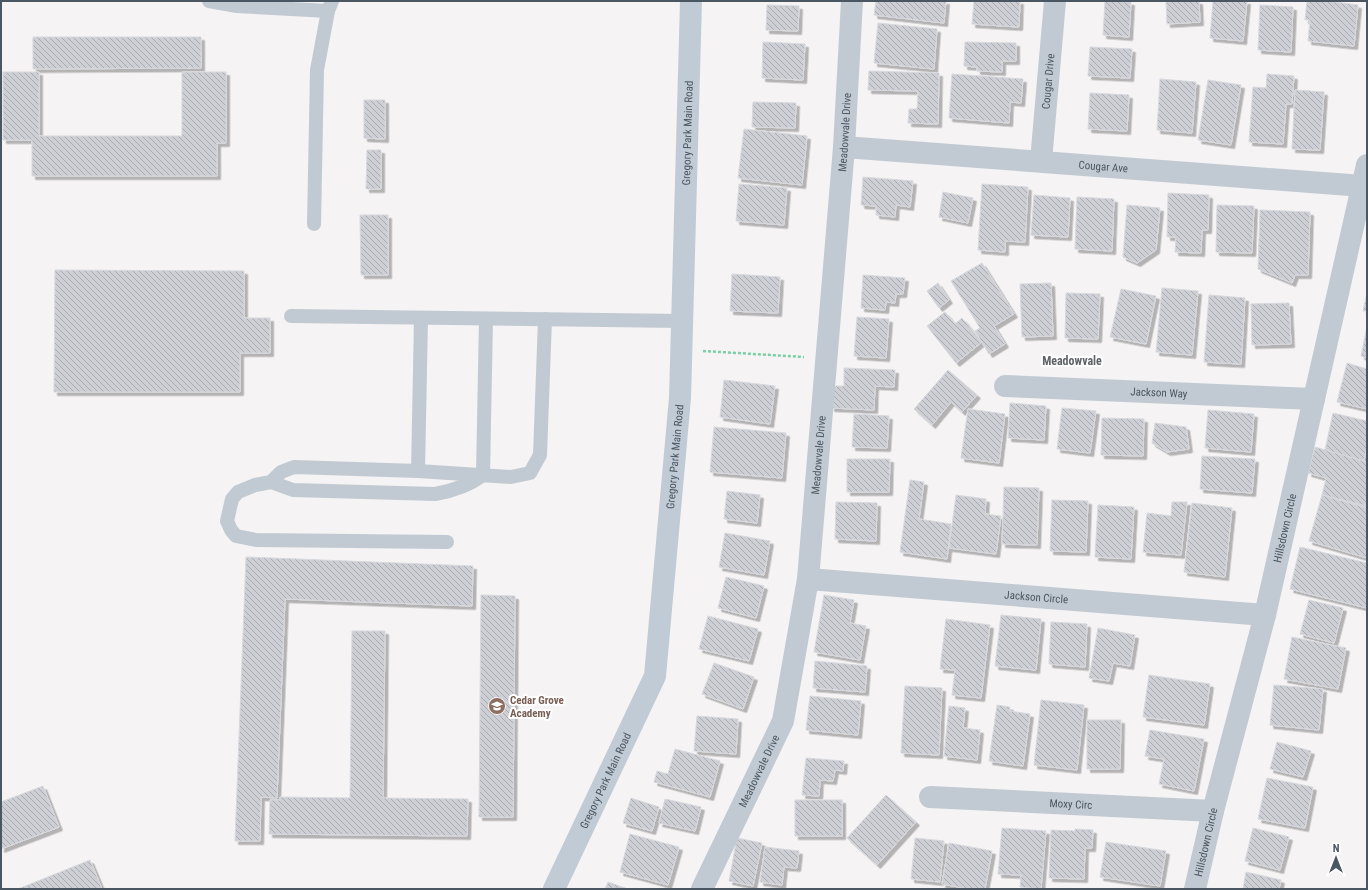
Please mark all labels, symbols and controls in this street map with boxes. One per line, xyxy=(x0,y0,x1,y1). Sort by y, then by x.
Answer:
street label: Cougar Drive xyxy=(1039,53,1057,110)
street label: Gregory Park Main Road xyxy=(679,80,695,185)
street label: Meadowvale Drive xyxy=(835,92,853,172)
street label: Cougar Ave xyxy=(1078,158,1128,175)
district label: Meadowvale xyxy=(1042,354,1102,368)
street label: Jackson Way xyxy=(1130,385,1188,400)
street label: Gregory Park Main Road xyxy=(664,404,686,509)
street label: Meadowvale Drive xyxy=(809,415,828,495)
street label: Hillsdown Circle xyxy=(1271,492,1299,564)
street label: Jackson Circle xyxy=(1004,588,1069,606)
place label: Cedar Grove Academy xyxy=(510,694,564,720)
school or university icon: Cedar Grove Academy xyxy=(487,696,507,716)
street label: Gregory Park Main Road xyxy=(577,730,634,831)
street label: Meadowvale Drive xyxy=(736,733,782,809)
street label: Moxy Circ xyxy=(1049,796,1093,812)
street label: Hillsdown Circle xyxy=(1192,806,1220,878)
north arrow xyxy=(1316,838,1356,878)
text: N xyxy=(1333,842,1340,855)

